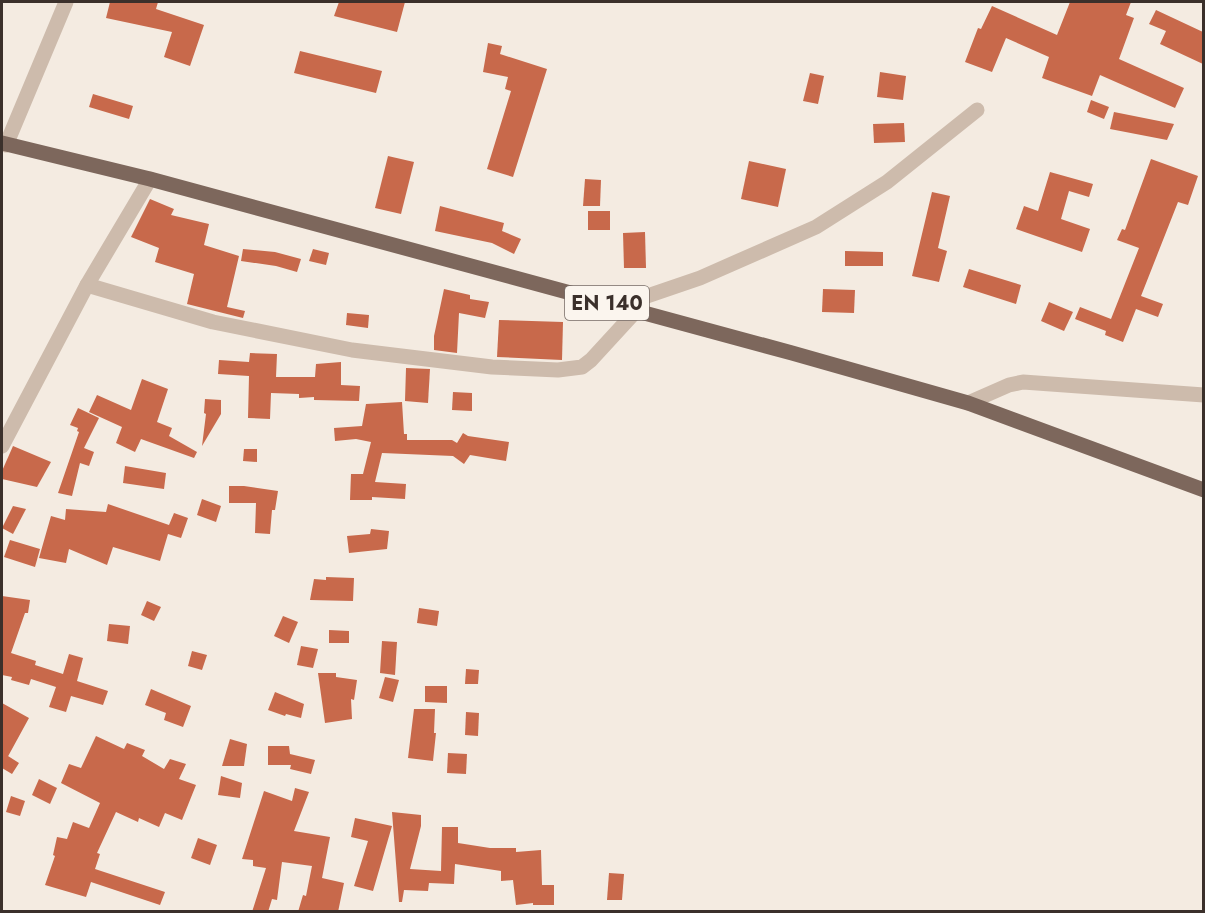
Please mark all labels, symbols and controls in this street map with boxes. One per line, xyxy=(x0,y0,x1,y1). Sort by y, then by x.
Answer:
road number: EN 140 xyxy=(565,286,649,320)

